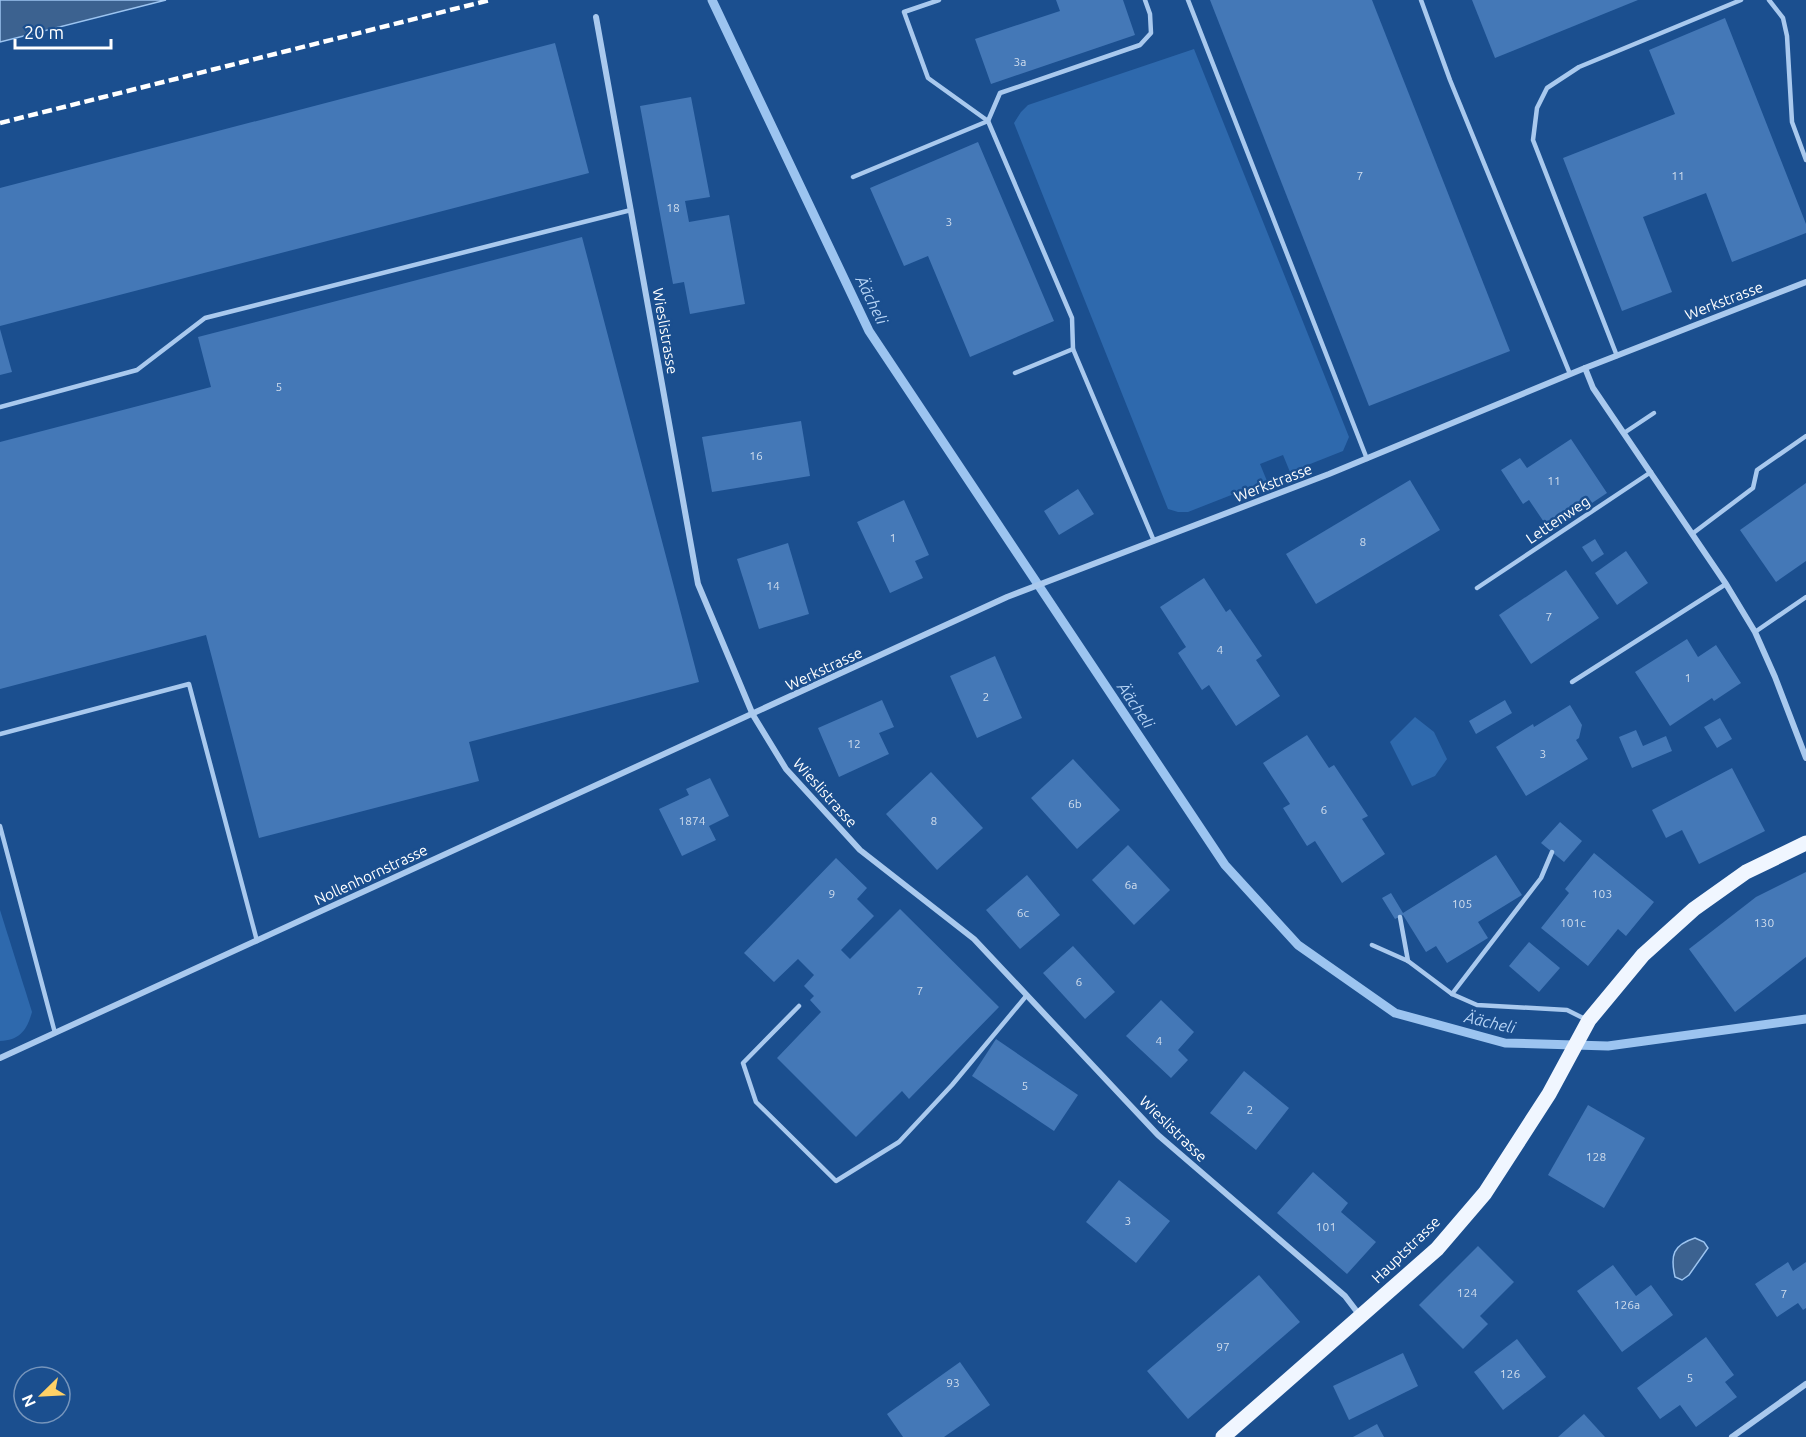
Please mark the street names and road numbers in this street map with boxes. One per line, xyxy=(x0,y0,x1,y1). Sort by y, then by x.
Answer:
street label: Werkstrasse xyxy=(1682,278,1765,323)
street label: Wieslistrasse xyxy=(650,286,681,375)
street label: Werkstrasse xyxy=(1231,460,1314,505)
street label: Lettenweg xyxy=(1523,492,1593,547)
street label: Werkstrasse xyxy=(783,643,865,694)
street label: Wieslistrasse xyxy=(790,755,861,831)
street label: Nollenhornstrasse xyxy=(312,841,430,908)
street label: Wieslistrasse xyxy=(1136,1092,1211,1165)
street label: Hauptstrasse xyxy=(1368,1213,1443,1286)

